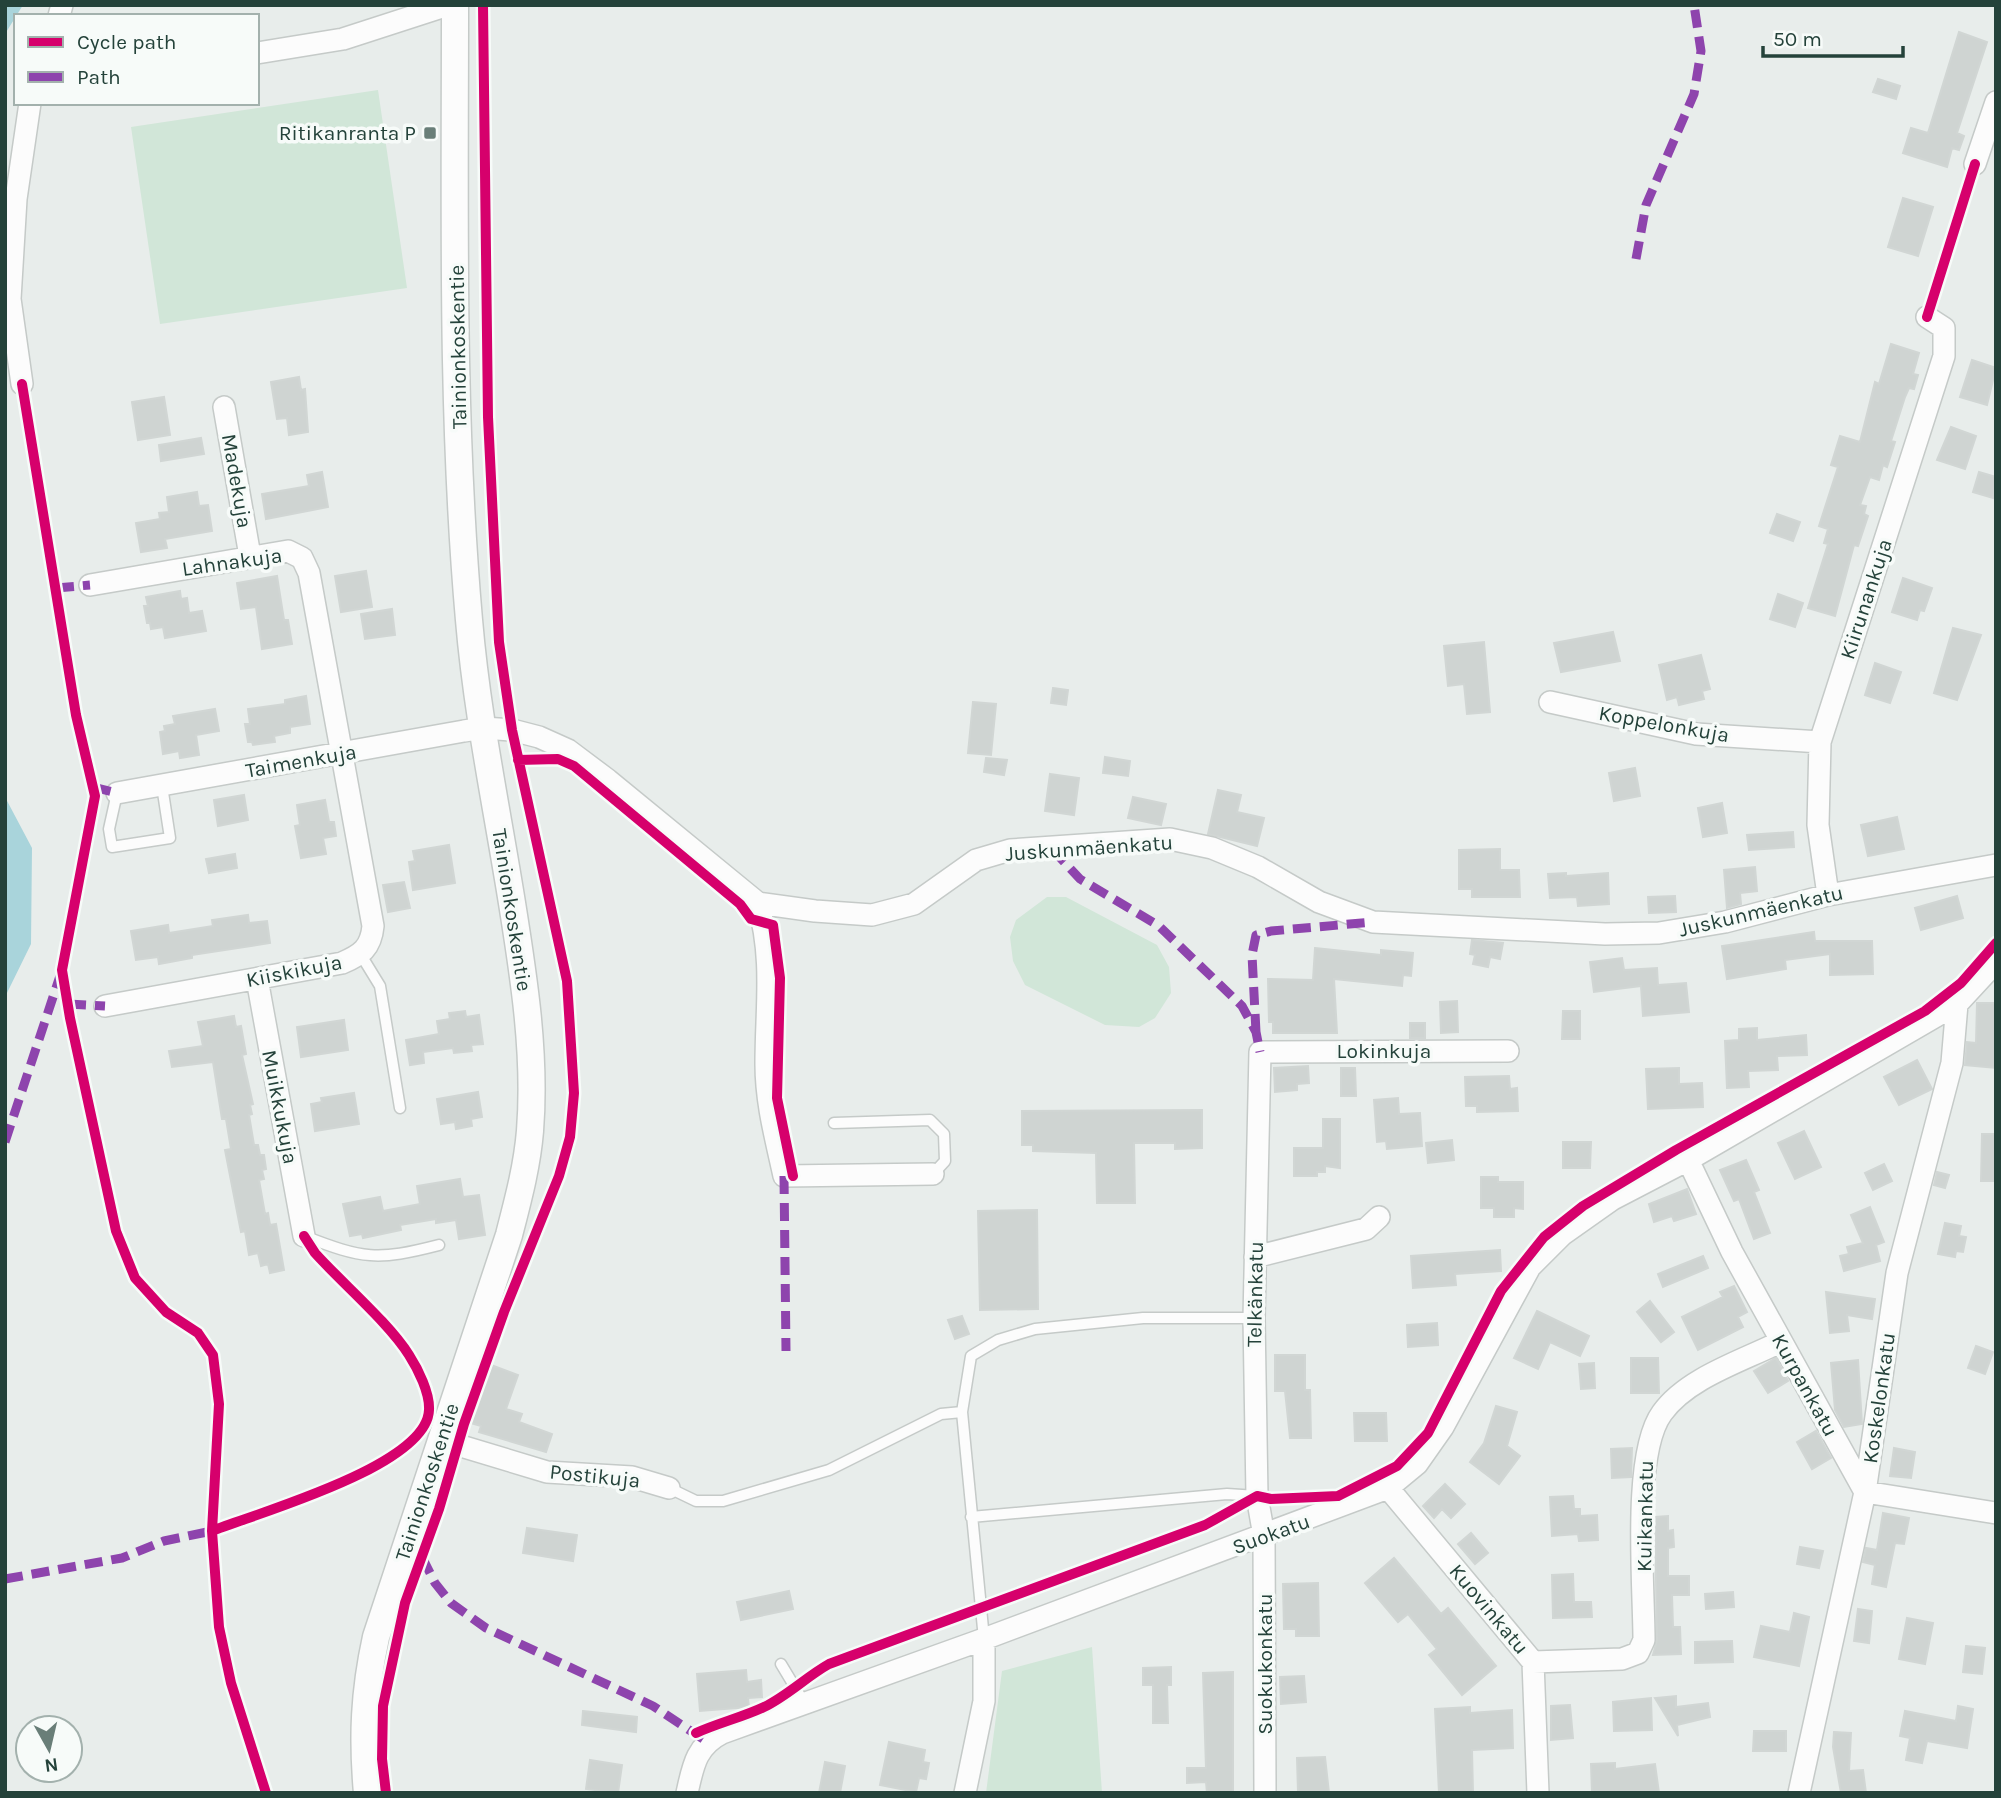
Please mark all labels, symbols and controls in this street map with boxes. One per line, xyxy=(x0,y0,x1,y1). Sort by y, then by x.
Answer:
legend xyxy=(14,14,259,105)
scale bar xyxy=(1763,14,1903,58)
text: 50 m xyxy=(1773,27,1822,51)
text: Cycle path xyxy=(77,30,177,54)
text: Path xyxy=(77,65,121,89)
place label: Ritikanranta P xyxy=(279,121,416,145)
marker: Ritikanranta P xyxy=(422,125,438,141)
street label: Tainionkoskentie xyxy=(445,265,471,429)
street label: Madekuja xyxy=(217,432,257,530)
street label: Kiirunankuja xyxy=(1835,536,1897,662)
street label: Lahnakuja xyxy=(180,543,284,581)
street label: Koppelonkuja xyxy=(1597,701,1731,747)
street label: Taimenkuja xyxy=(244,739,358,783)
street label: Tainionkoskentie xyxy=(487,827,537,993)
street label: Juskunmäenkatu xyxy=(1004,830,1174,866)
street label: Juskunmäenkatu xyxy=(1676,880,1846,942)
street label: Kiiskikuja xyxy=(244,950,344,992)
street label: Lokinkuja xyxy=(1337,1039,1431,1063)
street label: Muikkukuja xyxy=(257,1048,303,1166)
street label: Telkänkatu xyxy=(1242,1241,1268,1347)
street label: Kurpankatu xyxy=(1767,1330,1843,1440)
street label: Koskelonkatu xyxy=(1858,1331,1900,1465)
street label: Tainionkoskentie xyxy=(390,1400,464,1564)
street label: Postikuja xyxy=(549,1459,641,1493)
street label: Kuikankatu xyxy=(1632,1460,1658,1572)
street label: Suokatu xyxy=(1229,1509,1313,1559)
street label: Kuovinkatu xyxy=(1444,1559,1534,1659)
street label: Suokukonkatu xyxy=(1253,1593,1277,1735)
north arrow xyxy=(14,1714,84,1784)
text: N xyxy=(43,1753,60,1777)

